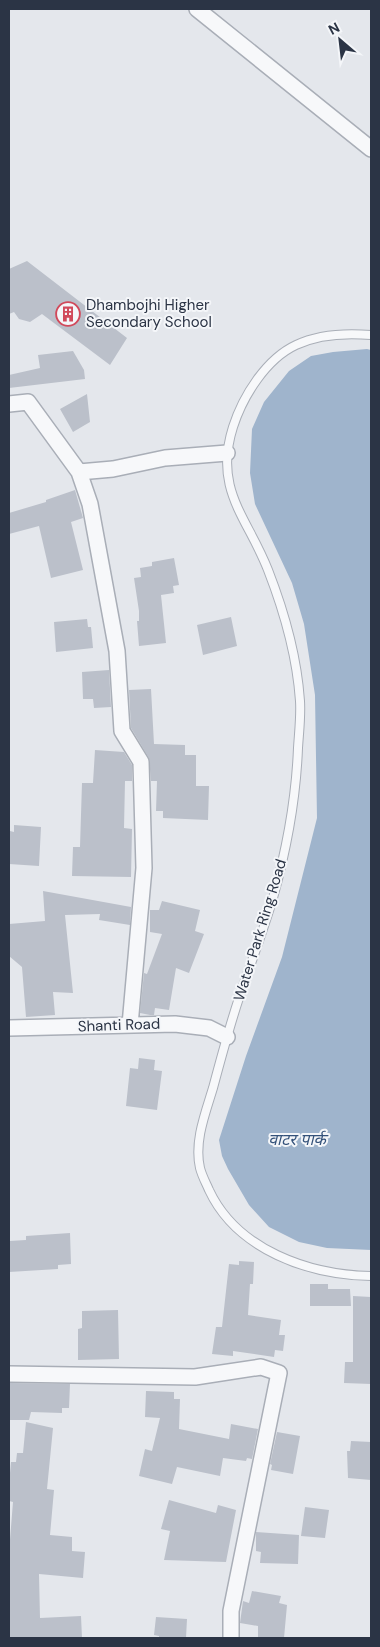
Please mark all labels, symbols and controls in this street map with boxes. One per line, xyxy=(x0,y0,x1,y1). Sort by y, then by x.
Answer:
north arrow xyxy=(315,15,365,65)
text: N xyxy=(325,18,343,39)
place label: Dhambojhi Higher Secondary School xyxy=(86,295,212,332)
building icon: Dhambojhi Higher Secondary School xyxy=(55,301,81,327)
street label: Water Park Ring Road xyxy=(229,857,291,1003)
street label: Shanti Road xyxy=(77,1014,161,1036)
water label: वाटर पार्क xyxy=(268,1129,330,1150)

